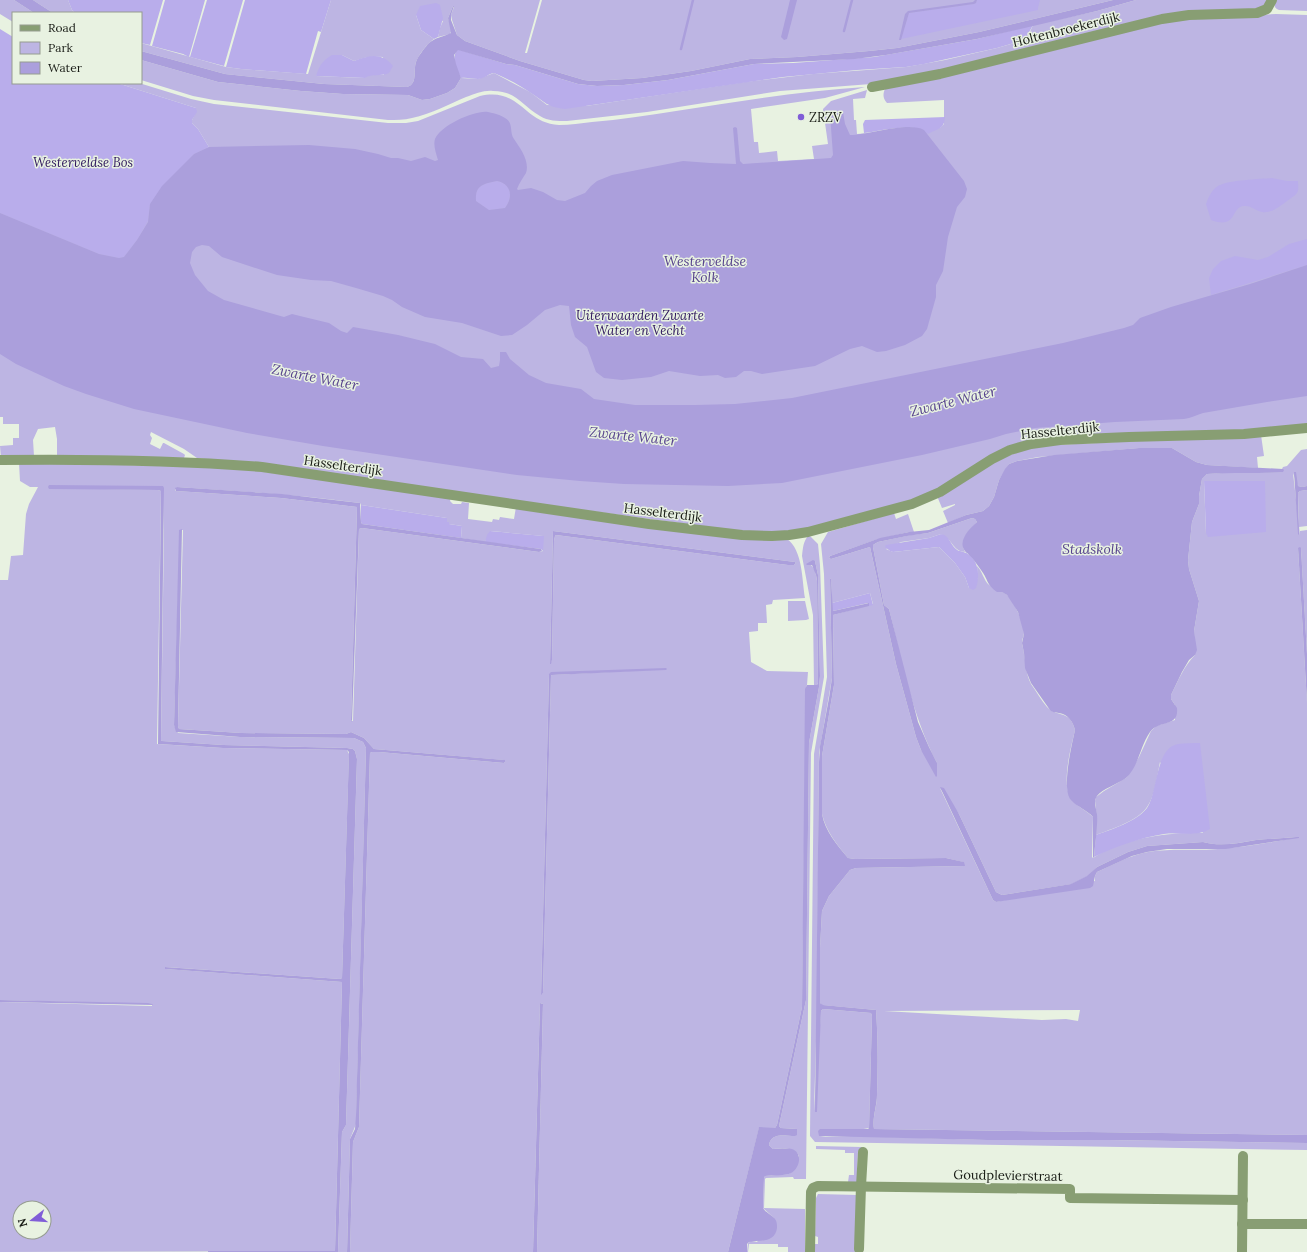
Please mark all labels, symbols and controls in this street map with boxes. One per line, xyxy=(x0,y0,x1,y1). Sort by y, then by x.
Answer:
street label: Holtenbroekerdijk xyxy=(1011,8,1122,51)
legend xyxy=(12,12,142,84)
text: Road xyxy=(48,20,76,35)
text: Park xyxy=(48,40,74,55)
text: Water xyxy=(48,60,83,75)
place label: ZRZV xyxy=(809,109,842,126)
marker: ZRZV xyxy=(796,112,806,122)
park label: Westerveldse Bos xyxy=(33,154,133,171)
water label: Westerveldse Kolk xyxy=(664,252,746,286)
park label: Uiterwaarden Zwarte Water en Vecht xyxy=(576,307,704,339)
water label: Zwarte Water xyxy=(270,360,360,394)
water label: Zwarte Water xyxy=(908,381,998,420)
street label: Hasselterdijk xyxy=(1020,418,1100,443)
water label: Zwarte Water xyxy=(588,422,678,450)
street label: Hasselterdijk xyxy=(303,452,383,479)
street label: Hasselterdijk xyxy=(623,499,703,526)
water label: Stadskolk xyxy=(1062,540,1122,558)
street label: Goudplevierstraat xyxy=(953,1166,1063,1185)
north arrow xyxy=(12,1200,52,1240)
text: N xyxy=(14,1216,30,1229)

